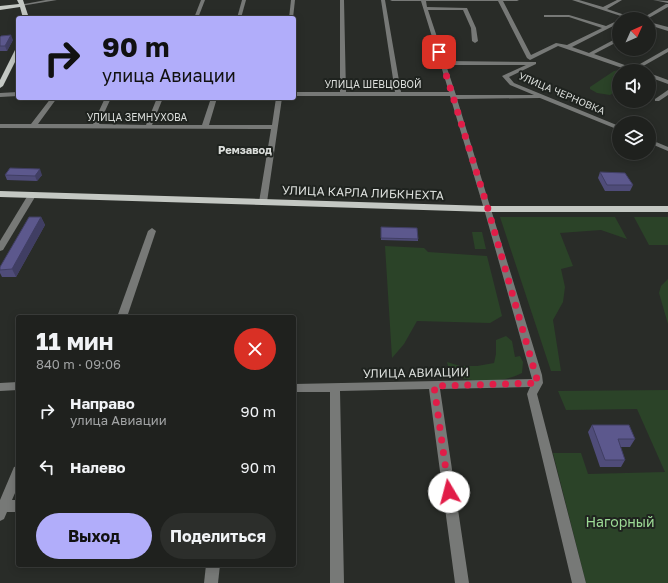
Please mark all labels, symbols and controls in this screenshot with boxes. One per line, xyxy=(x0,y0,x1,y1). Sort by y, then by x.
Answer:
north arrow xyxy=(612,12,656,56)
map controls xyxy=(612,12,656,160)
text: 90 m xyxy=(102,30,169,63)
icon: right xyxy=(36,32,88,84)
pin xyxy=(422,35,456,69)
icon: arrive xyxy=(428,41,450,63)
text: улица Авиации xyxy=(102,64,236,86)
button: sound xyxy=(612,64,656,108)
street label: УЛИЦА ЧЕРНОВКА xyxy=(517,69,607,117)
street label: УЛИЦА ШЕВЦОВОЙ xyxy=(324,78,422,90)
street label: УЛИЦА ЗЕМНУХОВА xyxy=(87,111,188,123)
button: layers xyxy=(612,116,656,160)
district label: Ремзавод xyxy=(218,143,272,156)
street label: УЛИЦА КАРЛА ЛИБКНЕХТА xyxy=(282,182,444,203)
text: 11 мин xyxy=(36,326,113,355)
button: close xyxy=(234,328,276,370)
text: 840 m · 09:06 xyxy=(36,356,121,372)
street label: УЛИЦА АВИАЦИИ xyxy=(363,364,469,381)
text: Направо xyxy=(70,394,135,412)
icon: right xyxy=(36,400,58,422)
text: 90 m xyxy=(241,402,276,420)
text: улица Авиации xyxy=(70,412,167,428)
icon: left xyxy=(36,456,58,478)
text: Налево xyxy=(70,458,126,476)
text: 90 m xyxy=(241,458,276,476)
position arrow xyxy=(428,471,470,513)
button: Выход xyxy=(36,513,152,559)
button: Поделиться xyxy=(160,513,276,559)
park label: Нагорный xyxy=(585,513,655,530)

